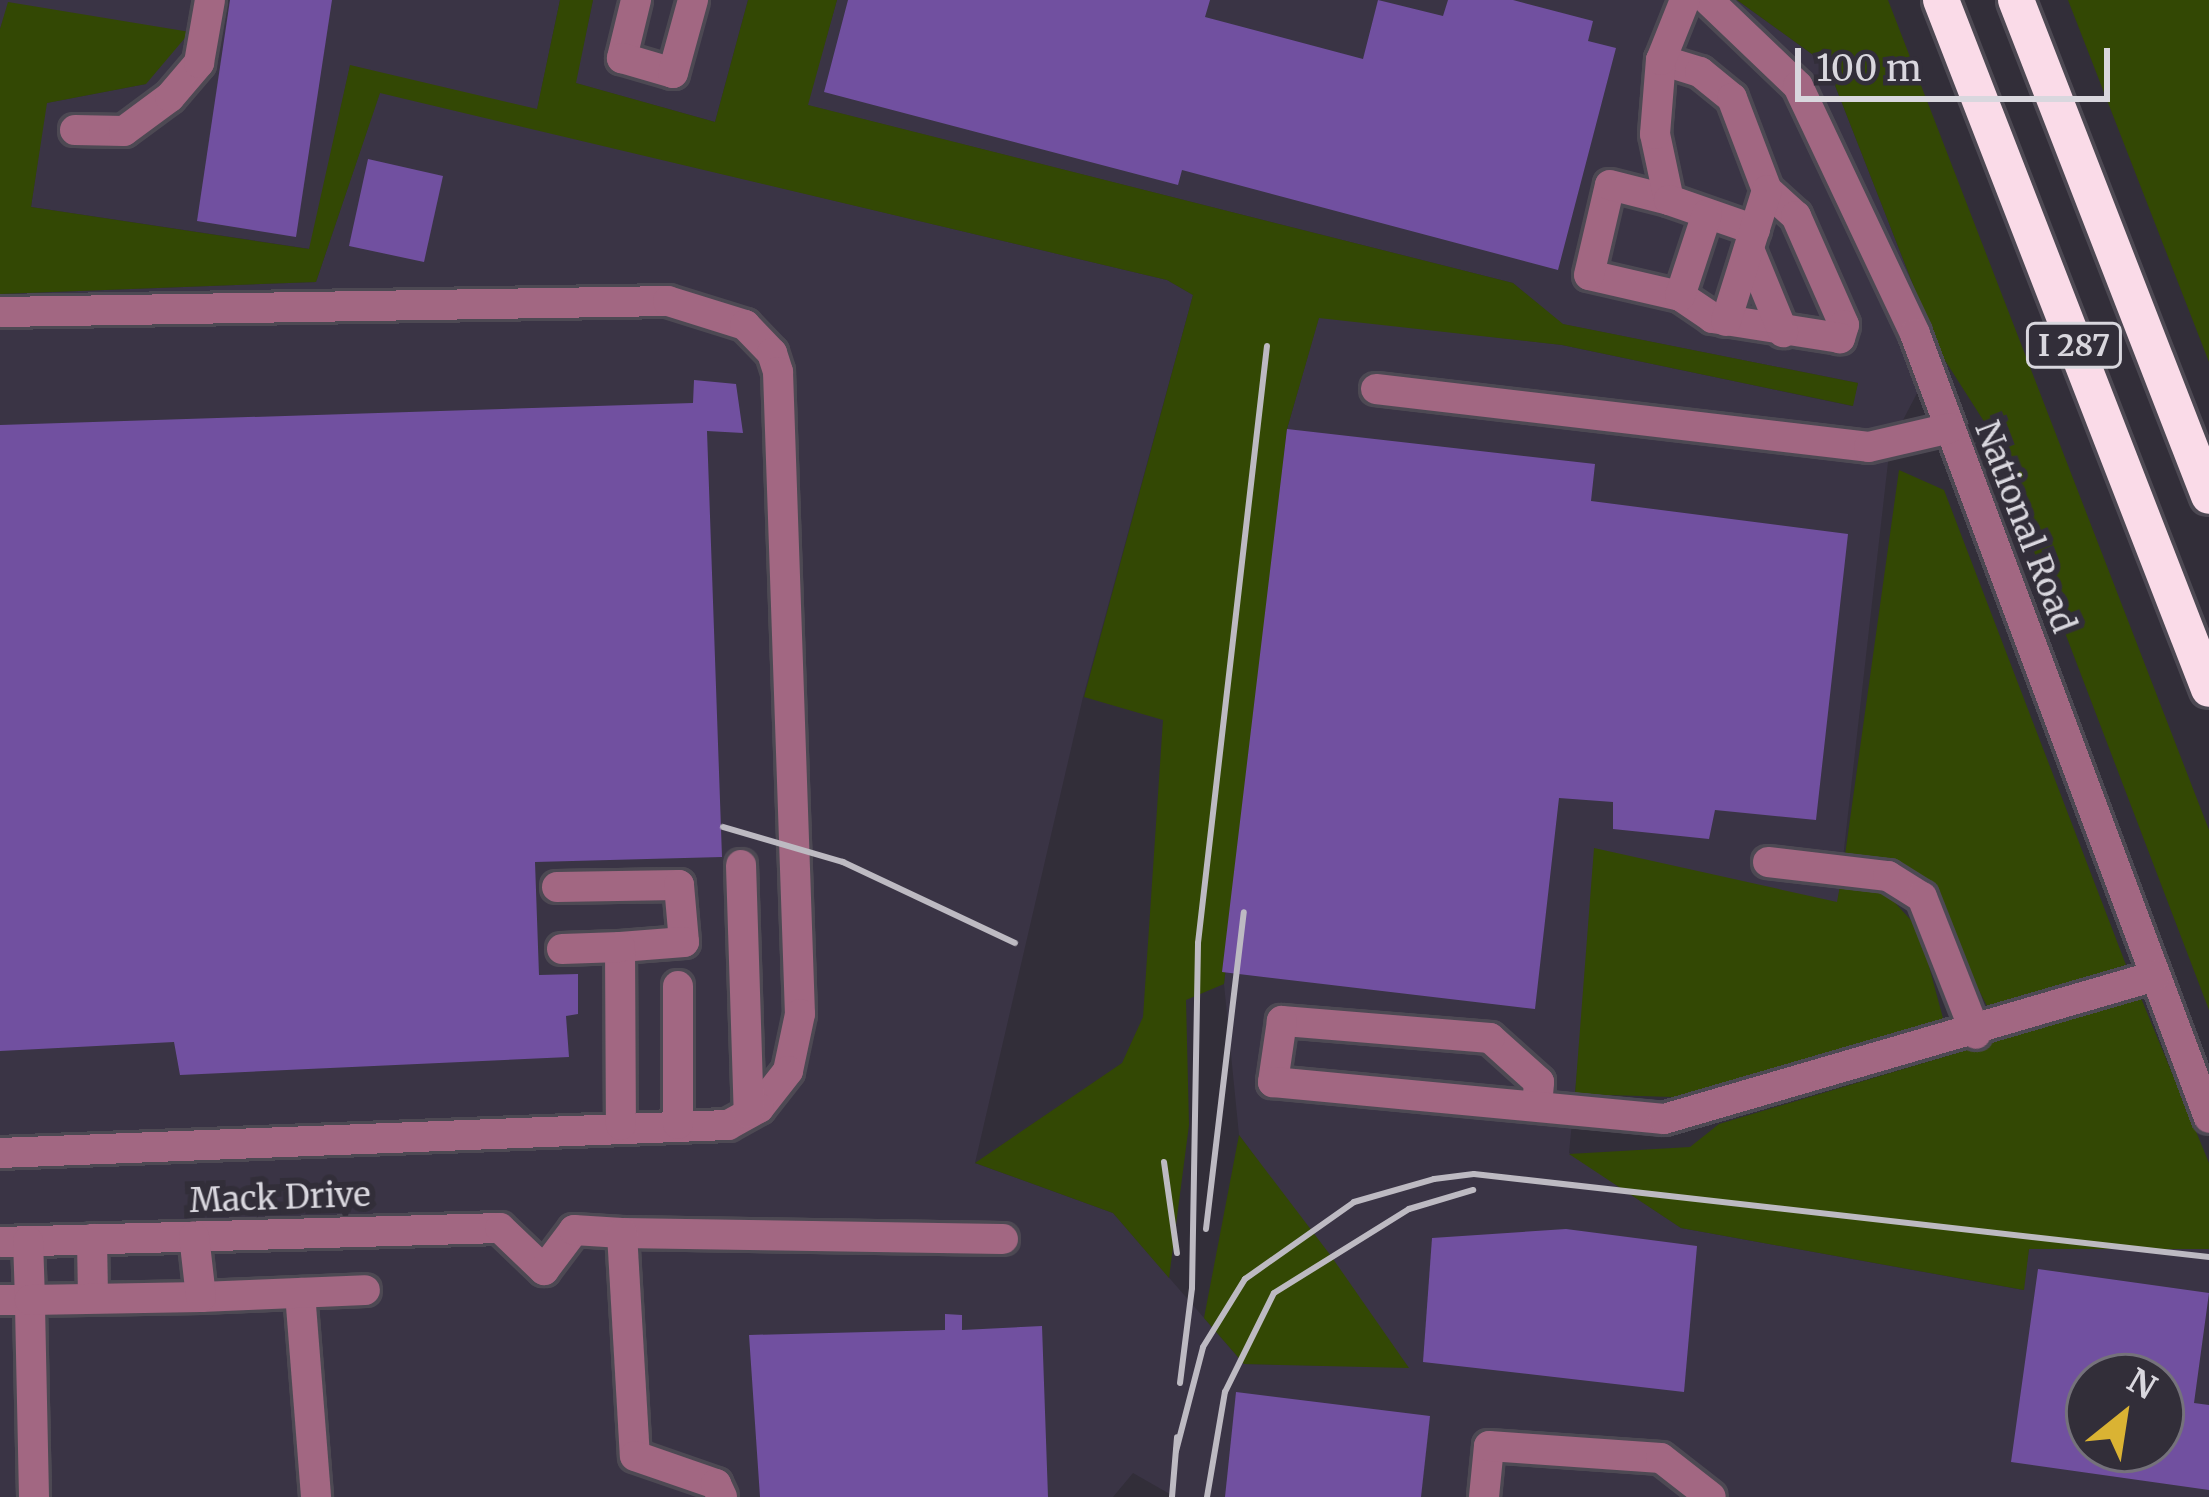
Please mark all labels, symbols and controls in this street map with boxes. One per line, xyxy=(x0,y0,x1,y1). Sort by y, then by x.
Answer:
scale bar xyxy=(1801,24,2116,98)
text: 100 m xyxy=(1816,46,1922,91)
road number: I 287 xyxy=(2023,321,2125,369)
street label: National Road xyxy=(1966,416,2084,638)
street label: Mack Drive xyxy=(189,1175,371,1221)
north arrow xyxy=(2065,1353,2185,1473)
text: N xyxy=(2120,1360,2163,1408)

